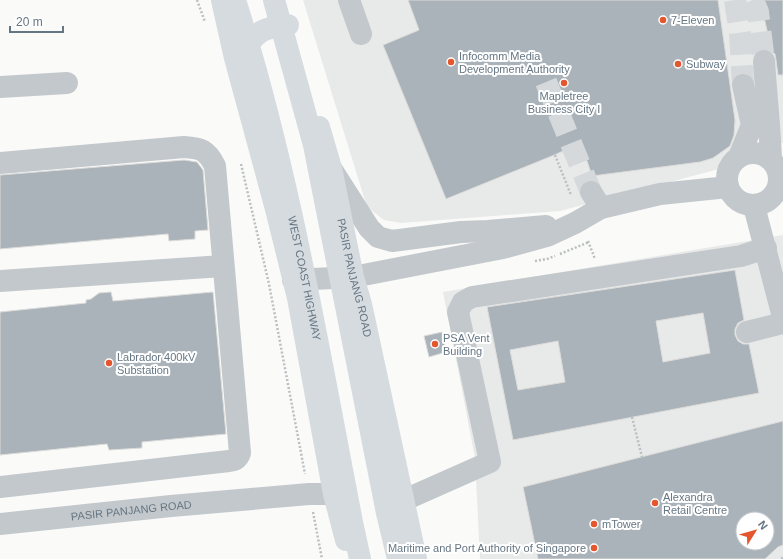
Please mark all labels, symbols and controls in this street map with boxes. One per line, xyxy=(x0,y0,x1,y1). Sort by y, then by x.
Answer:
scale bar xyxy=(10,8,63,34)
place label: 7-Eleven xyxy=(671,14,714,26)
text: 20 m xyxy=(16,15,43,29)
marker: 7-Eleven xyxy=(658,15,668,25)
place label: Infocomm Media Development Authority xyxy=(459,50,570,75)
marker: Infocomm Media Development Authority xyxy=(446,57,456,67)
place label: Subway xyxy=(686,58,726,70)
marker: Subway xyxy=(673,59,683,69)
marker: Mapletree Business City I xyxy=(559,78,569,88)
place label: Mapletree Business City I xyxy=(528,90,600,115)
street label: WEST COAST HIGHWAY xyxy=(286,215,323,342)
street label: PASIR PANJANG ROAD xyxy=(335,217,374,338)
place label: PSA Vent Building xyxy=(443,332,489,357)
marker: PSA Vent Building xyxy=(430,339,440,349)
place label: Labrador 400kV Substation xyxy=(117,351,196,376)
marker: Labrador 400kV Substation xyxy=(104,358,114,368)
place label: Alexandra Retail Centre xyxy=(663,491,727,516)
street label: PASIR PANJANG ROAD xyxy=(70,498,192,523)
marker: Alexandra Retail Centre xyxy=(650,498,660,508)
north arrow xyxy=(735,511,775,551)
place label: mTower xyxy=(602,518,641,530)
text: N xyxy=(756,518,770,532)
marker: mTower xyxy=(589,519,599,529)
place label: Maritime and Port Authority of Singapore xyxy=(388,542,586,554)
marker: Maritime and Port Authority of Singapore xyxy=(589,543,599,553)

